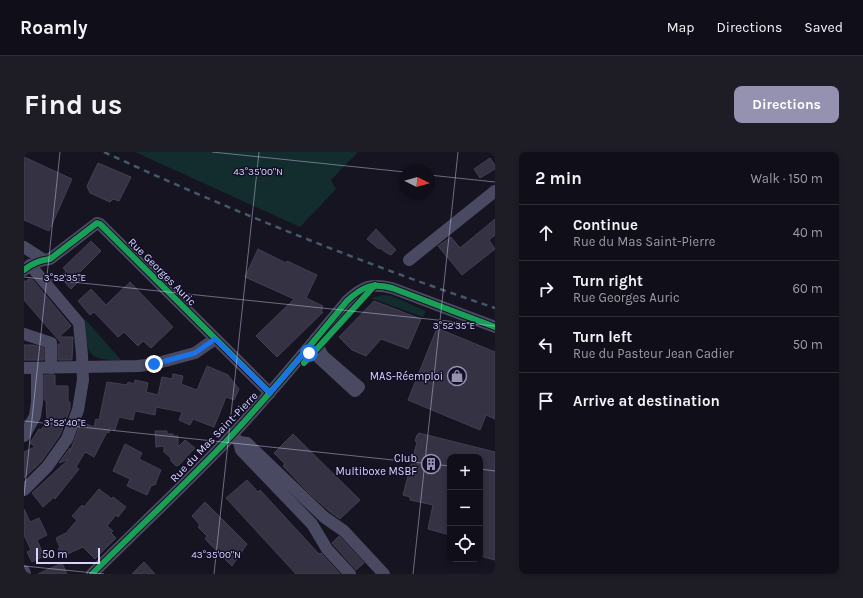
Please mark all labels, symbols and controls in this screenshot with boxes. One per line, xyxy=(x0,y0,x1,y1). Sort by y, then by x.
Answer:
text: Roamly xyxy=(20,17,87,39)
text: Map xyxy=(667,19,695,36)
text: Directions xyxy=(717,19,782,36)
text: Saved xyxy=(804,19,843,36)
button: Directions xyxy=(734,86,839,123)
text: Find us xyxy=(24,88,123,121)
north arrow xyxy=(399,164,435,200)
text: 43°35'00"N xyxy=(233,166,283,178)
text: 2 min xyxy=(535,168,582,188)
text: Walk · 150 m xyxy=(751,171,823,186)
text: Continue xyxy=(573,216,638,234)
icon: ahead xyxy=(535,222,557,244)
text: 40 m xyxy=(793,225,823,240)
text: Rue du Mas Saint-Pierre xyxy=(573,234,715,249)
street label: Rue Georges Auric xyxy=(125,235,199,309)
text: 3°52'35"E xyxy=(44,272,86,284)
text: Turn right xyxy=(573,272,643,290)
icon: right xyxy=(535,278,557,300)
text: 60 m xyxy=(793,281,823,296)
text: Rue Georges Auric xyxy=(573,290,680,305)
text: 3°52'35"E xyxy=(433,320,475,332)
text: Turn left xyxy=(573,328,632,346)
icon: left xyxy=(535,334,557,356)
text: 50 m xyxy=(793,337,823,352)
route start xyxy=(300,344,318,362)
text: Rue du Pasteur Jean Cadier xyxy=(573,346,734,361)
route end xyxy=(145,355,163,373)
shop icon: MAS-Réemploi xyxy=(446,365,468,387)
place label: MAS-Réemploi xyxy=(370,370,443,383)
street label: Rue du Mas Saint-Pierre xyxy=(167,389,261,485)
icon: arrive xyxy=(535,390,557,412)
text: Arrive at destination xyxy=(573,392,720,410)
text: 3°52'40"E xyxy=(44,417,86,429)
place label: Club Multiboxe MSBF xyxy=(336,452,417,478)
building icon: Club Multiboxe MSBF xyxy=(420,453,442,475)
map controls xyxy=(447,454,483,562)
button: + xyxy=(447,454,483,490)
button: − xyxy=(447,490,483,526)
button: locate xyxy=(447,526,483,562)
scale bar xyxy=(36,546,100,565)
text: 50 m xyxy=(42,548,68,561)
text: 43°35'00"N xyxy=(191,549,241,561)

